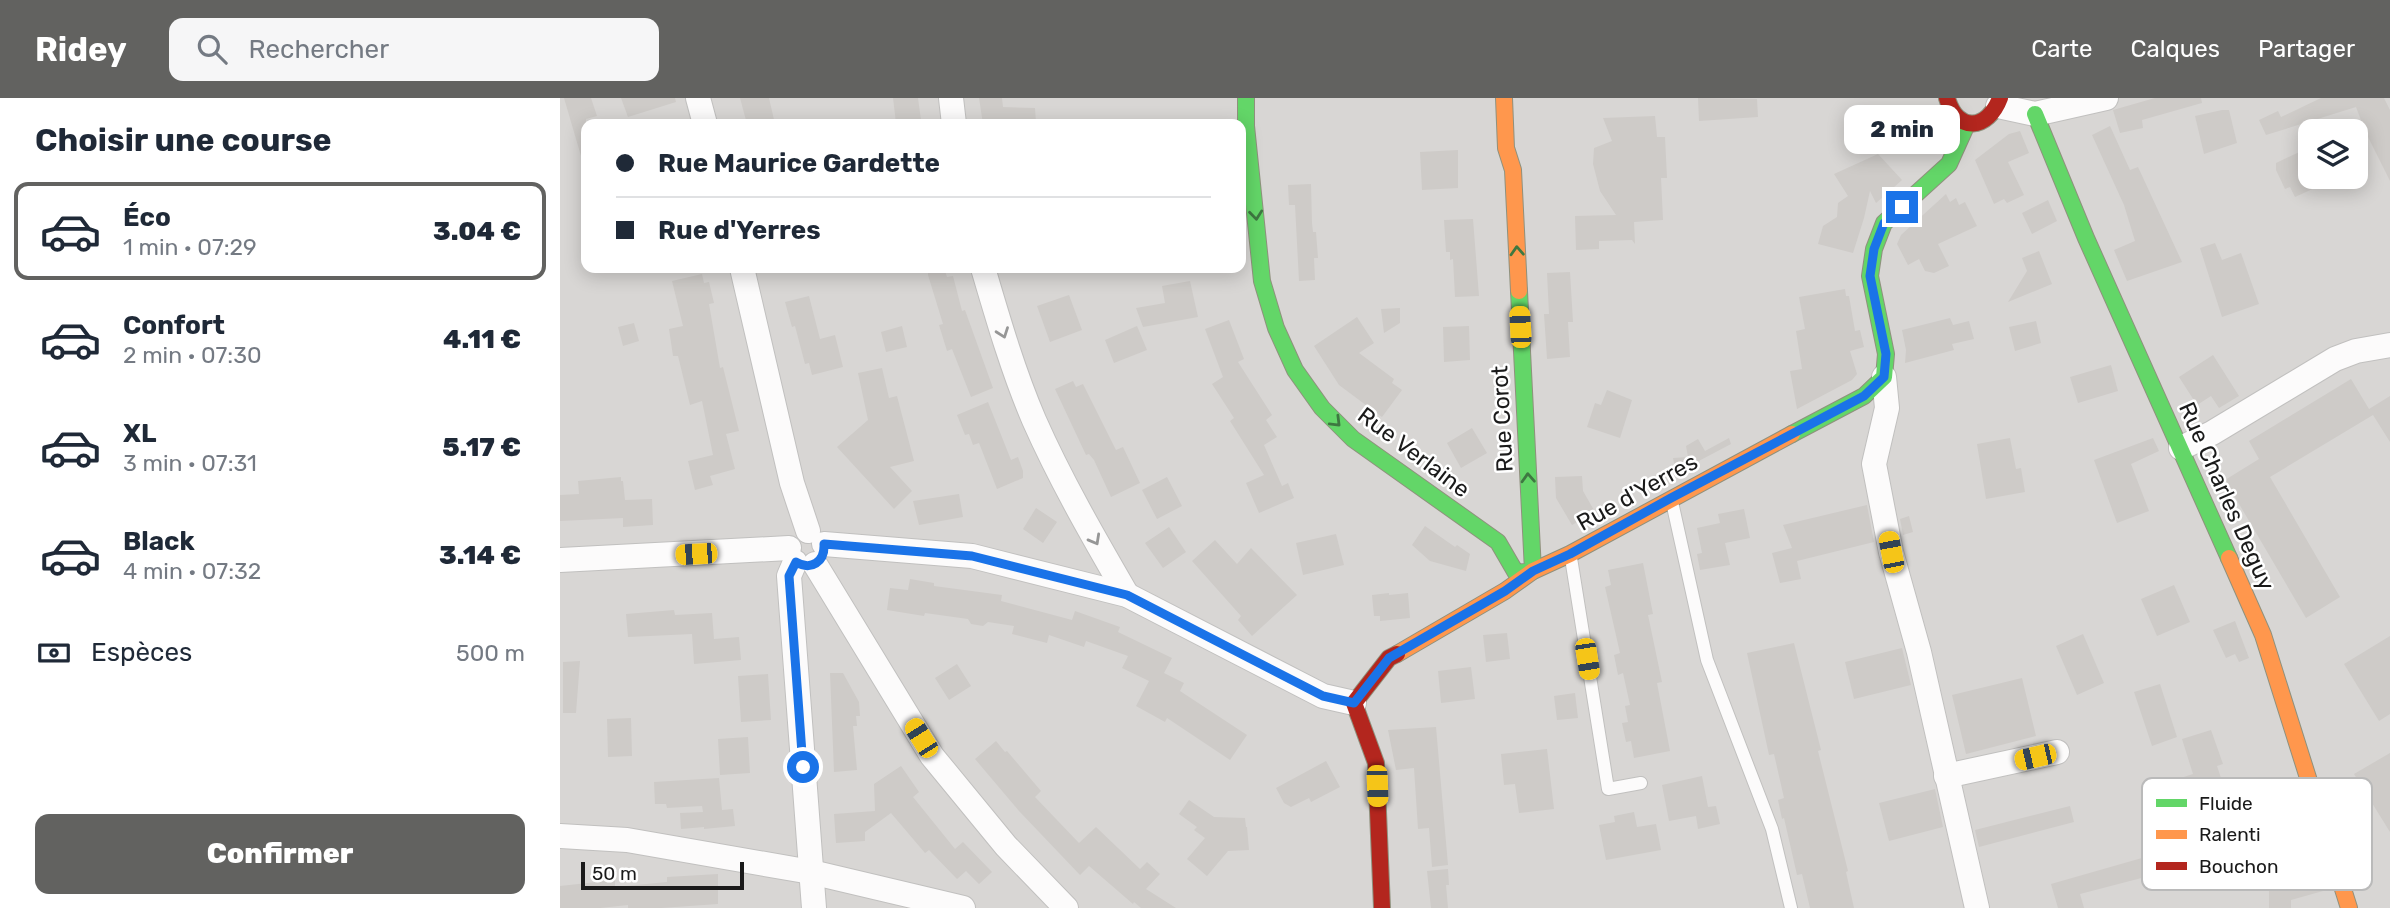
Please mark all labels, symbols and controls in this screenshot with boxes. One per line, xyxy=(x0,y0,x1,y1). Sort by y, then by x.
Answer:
search box xyxy=(169,18,659,81)
text: Ridey xyxy=(35,30,127,69)
icon: search xyxy=(193,30,231,68)
text: Rechercher xyxy=(249,34,389,65)
text: Carte xyxy=(2031,35,2092,63)
text: Calques xyxy=(2130,35,2220,63)
text: Partager xyxy=(2258,35,2355,63)
callout: 2 min xyxy=(1844,105,1960,154)
text: 2 min xyxy=(1870,115,1934,143)
map controls xyxy=(2298,119,2368,189)
button: layers xyxy=(2298,119,2368,189)
text: Choisir une course xyxy=(35,121,332,159)
text: Rue Maurice Gardette xyxy=(658,148,940,179)
route end xyxy=(1886,191,1918,223)
icon: car xyxy=(39,200,102,263)
text: Éco xyxy=(123,202,171,233)
one-way arrow xyxy=(1248,209,1263,221)
text: Rue d'Yerres xyxy=(658,215,821,246)
text: 3.04 € xyxy=(433,216,521,247)
text: 1 min · 07:29 xyxy=(123,233,257,261)
one-way arrow xyxy=(1509,246,1524,257)
car xyxy=(1509,305,1532,349)
icon: car xyxy=(39,308,102,371)
text: Confort xyxy=(123,310,225,341)
text: 4.11 € xyxy=(443,324,521,355)
one-way arrow xyxy=(995,326,1009,339)
text: 2 min · 07:30 xyxy=(123,341,262,369)
street label: Rue Corot xyxy=(1485,365,1519,473)
street label: Rue Charles Deguy xyxy=(2173,398,2281,595)
street label: Rue Verlaine xyxy=(1352,401,1476,503)
one-way arrow xyxy=(1327,413,1340,426)
icon: car xyxy=(39,416,102,479)
text: XL xyxy=(123,418,156,449)
text: 5.17 € xyxy=(442,432,521,463)
street label: Rue d'Yerres xyxy=(1572,447,1702,537)
text: 3 min · 07:31 xyxy=(123,449,257,477)
one-way arrow xyxy=(1520,473,1535,484)
icon: car xyxy=(39,524,102,587)
text: Black xyxy=(123,526,195,557)
car xyxy=(1877,529,1906,575)
one-way arrow xyxy=(1087,533,1101,546)
text: 3.14 € xyxy=(439,540,521,571)
car xyxy=(675,542,718,566)
text: 4 min · 07:32 xyxy=(123,557,261,585)
icon: cash xyxy=(35,634,73,672)
text: Espèces xyxy=(91,637,192,668)
car xyxy=(1574,637,1601,681)
text: 500 m xyxy=(456,639,525,667)
car xyxy=(901,715,942,761)
car xyxy=(2013,742,2058,772)
route start xyxy=(787,751,819,783)
car xyxy=(1366,765,1389,807)
legend xyxy=(2142,778,2372,890)
text: Fluide xyxy=(2199,792,2253,815)
button: Confirmer xyxy=(35,814,525,894)
text: Ralenti xyxy=(2199,823,2261,846)
text: Bouchon xyxy=(2199,855,2279,878)
scale bar xyxy=(581,859,744,891)
text: 50 m xyxy=(592,862,637,885)

